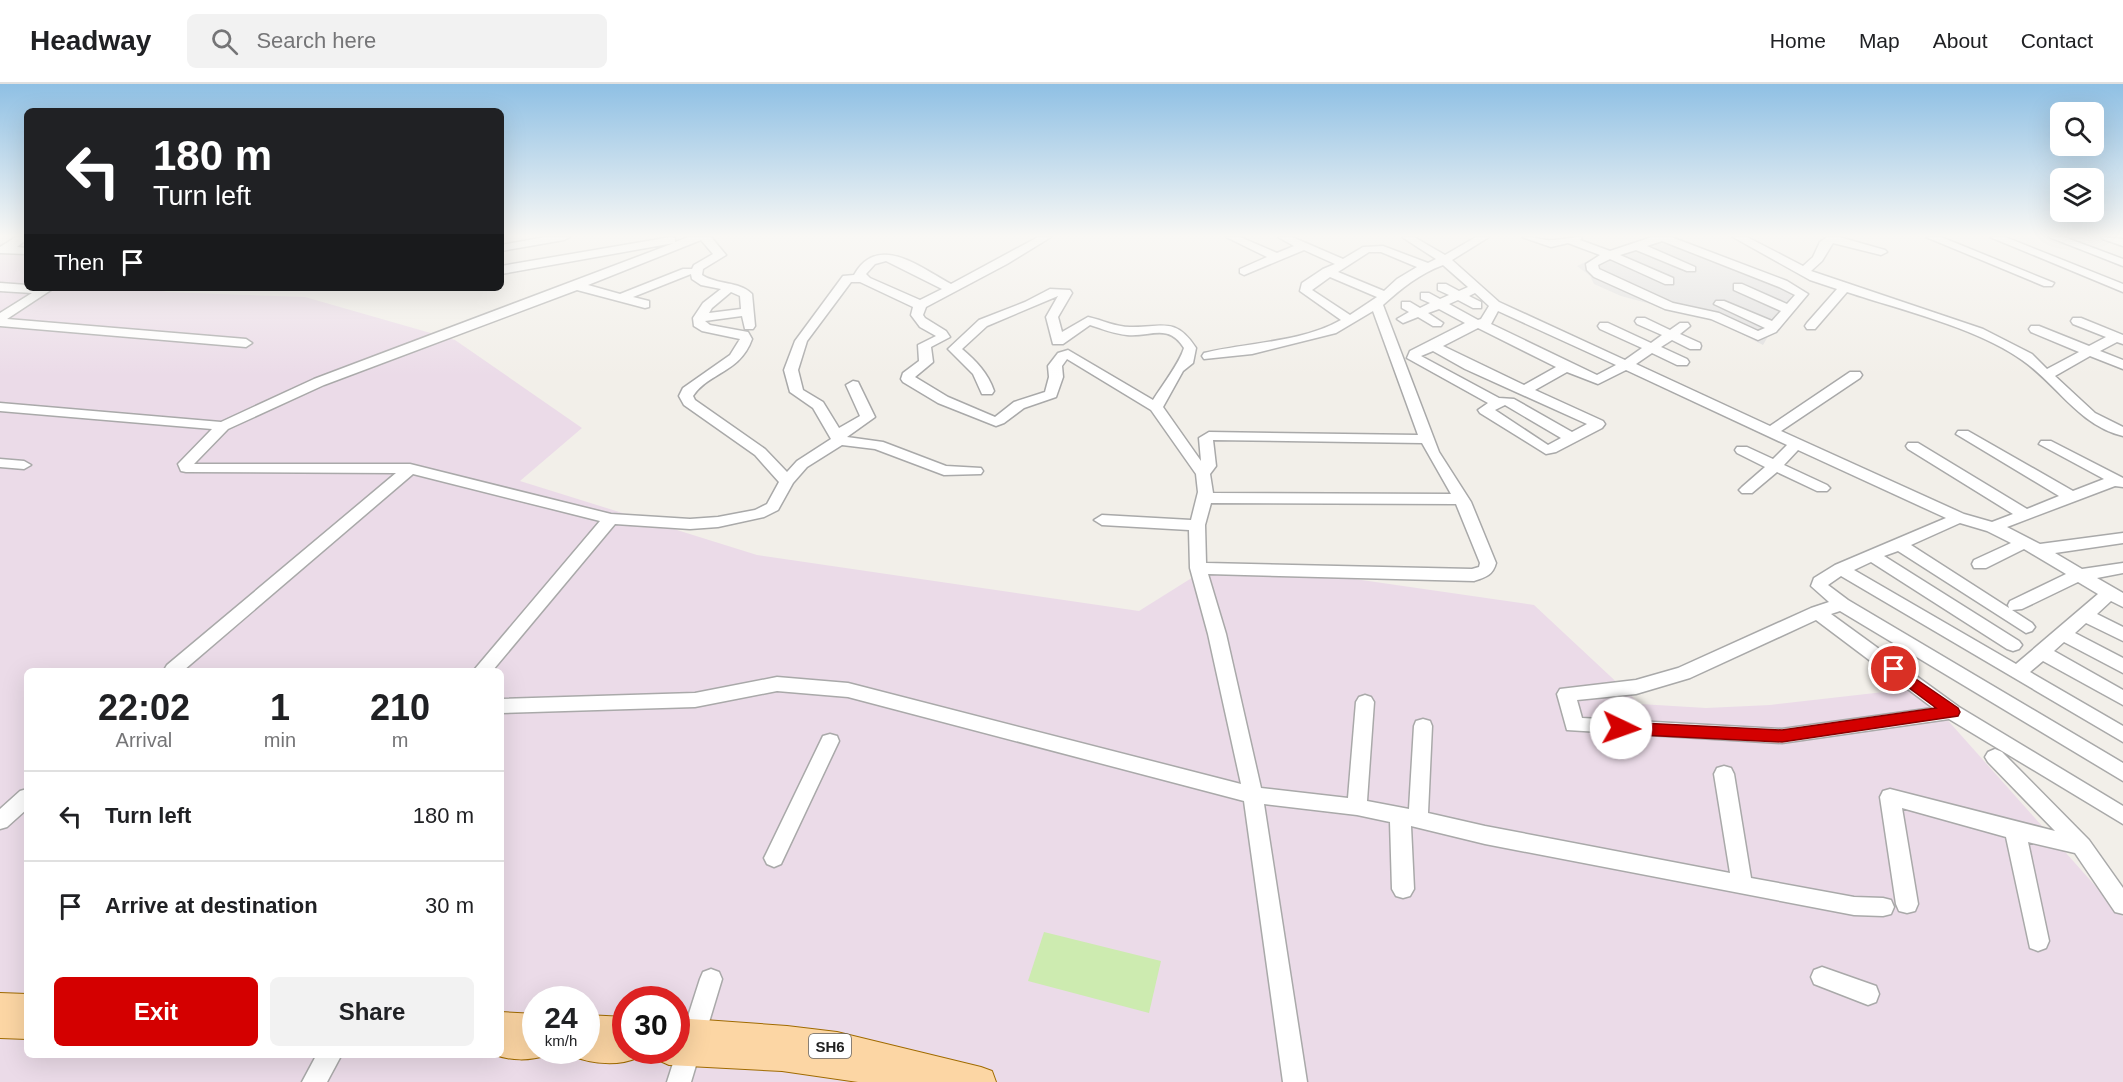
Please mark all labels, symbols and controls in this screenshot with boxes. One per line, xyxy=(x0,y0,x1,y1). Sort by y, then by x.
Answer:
search box xyxy=(187,14,607,68)
text: Headway xyxy=(30,25,151,56)
icon: search xyxy=(208,25,241,58)
text: Search here xyxy=(256,28,376,53)
text: Home xyxy=(1770,29,1826,52)
text: Map xyxy=(1859,29,1900,52)
text: About xyxy=(1933,29,1988,52)
text: Contact xyxy=(2021,29,2093,52)
map controls xyxy=(2050,102,2104,222)
button: search xyxy=(2050,102,2104,156)
icon: left xyxy=(54,132,132,210)
text: 180 m xyxy=(153,132,272,179)
button: layers xyxy=(2050,168,2104,222)
text: Turn left xyxy=(153,181,251,211)
icon: arrive xyxy=(116,246,149,279)
text: Then xyxy=(54,250,104,275)
pin xyxy=(1868,643,1919,694)
icon: arrive xyxy=(1877,652,1910,685)
text: 22:02 xyxy=(98,687,190,728)
text: 1 xyxy=(270,687,290,728)
text: 210 xyxy=(370,687,430,728)
position arrow xyxy=(1589,696,1653,760)
text: Arrival xyxy=(116,729,172,751)
text: min xyxy=(264,729,296,751)
text: m xyxy=(392,729,408,751)
icon: left xyxy=(54,800,87,833)
text: Turn left xyxy=(105,803,191,828)
text: 180 m xyxy=(413,803,474,828)
icon: arrive xyxy=(54,890,87,923)
text: Arrive at destination xyxy=(105,893,318,918)
text: 30 m xyxy=(425,893,474,918)
button: Exit xyxy=(54,977,258,1046)
button: Share xyxy=(270,977,474,1046)
speed limit sign: 30 xyxy=(612,986,690,1064)
text: 24 xyxy=(544,1001,578,1034)
text: km/h xyxy=(545,1032,577,1049)
road number: SH6 xyxy=(809,1034,851,1058)

